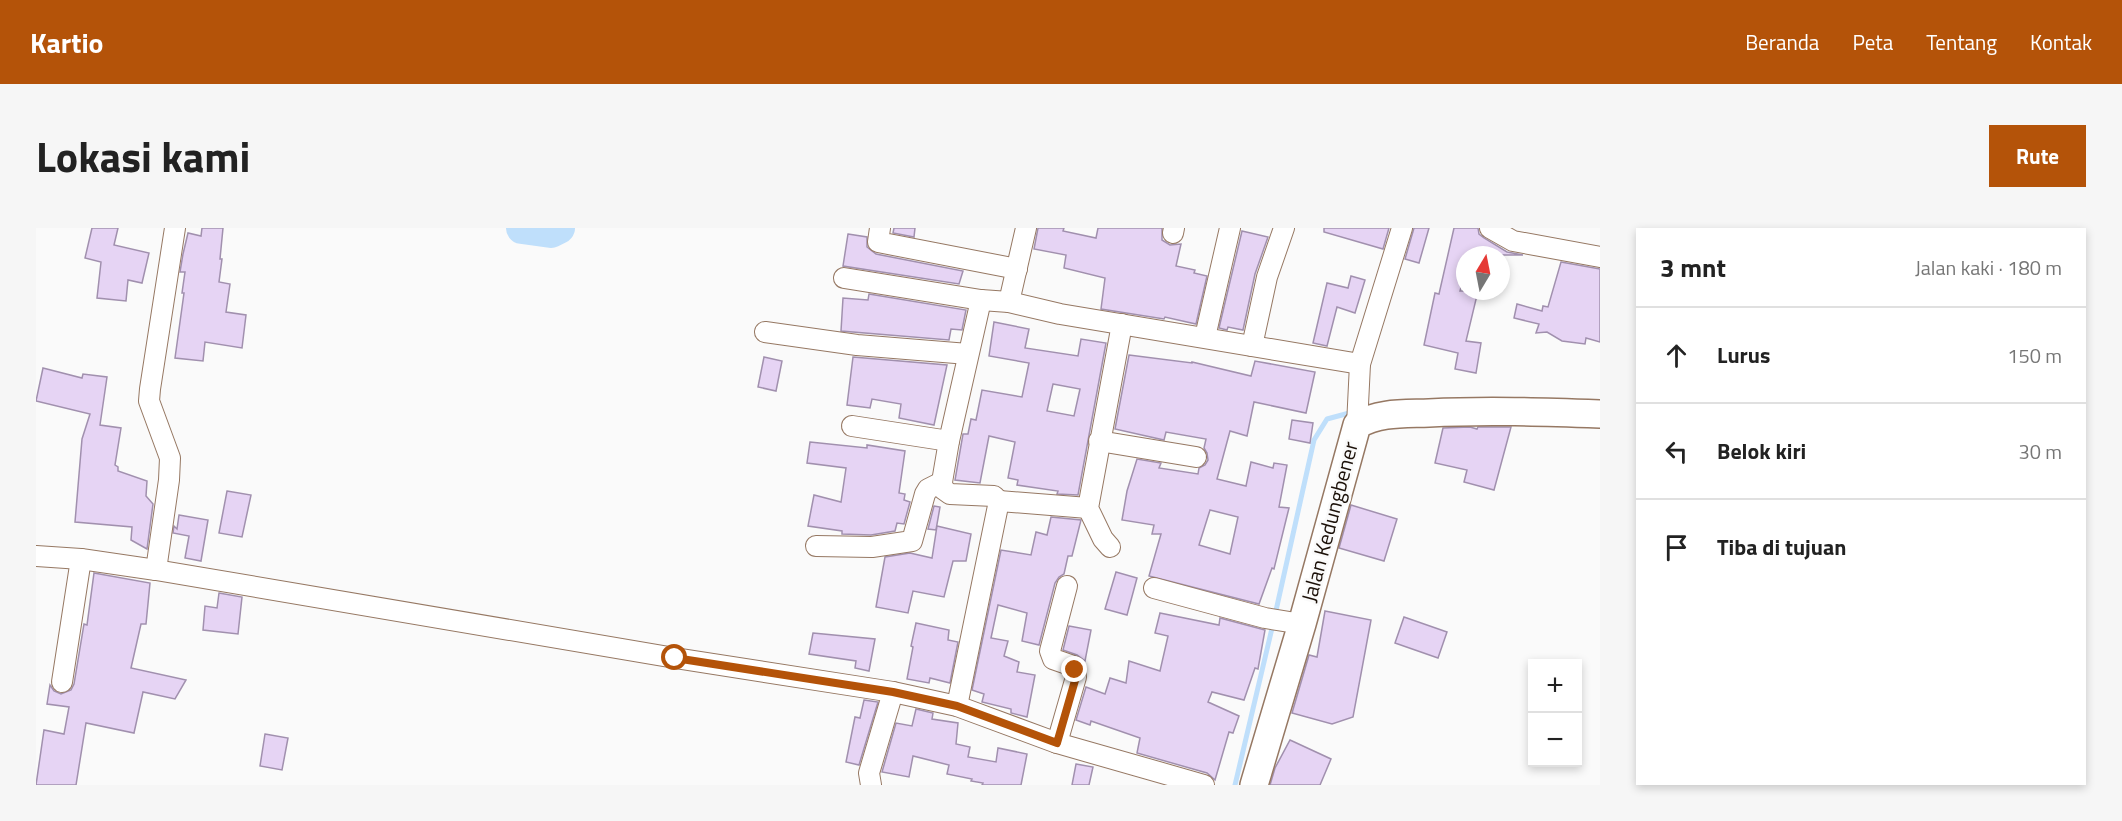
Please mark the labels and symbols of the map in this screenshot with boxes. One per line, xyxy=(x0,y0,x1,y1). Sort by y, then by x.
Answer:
north arrow xyxy=(1456,246,1510,300)
street label: Jalan Kedungbener xyxy=(1292,438,1366,606)
route start xyxy=(661,644,687,670)
route end xyxy=(1061,656,1087,682)

